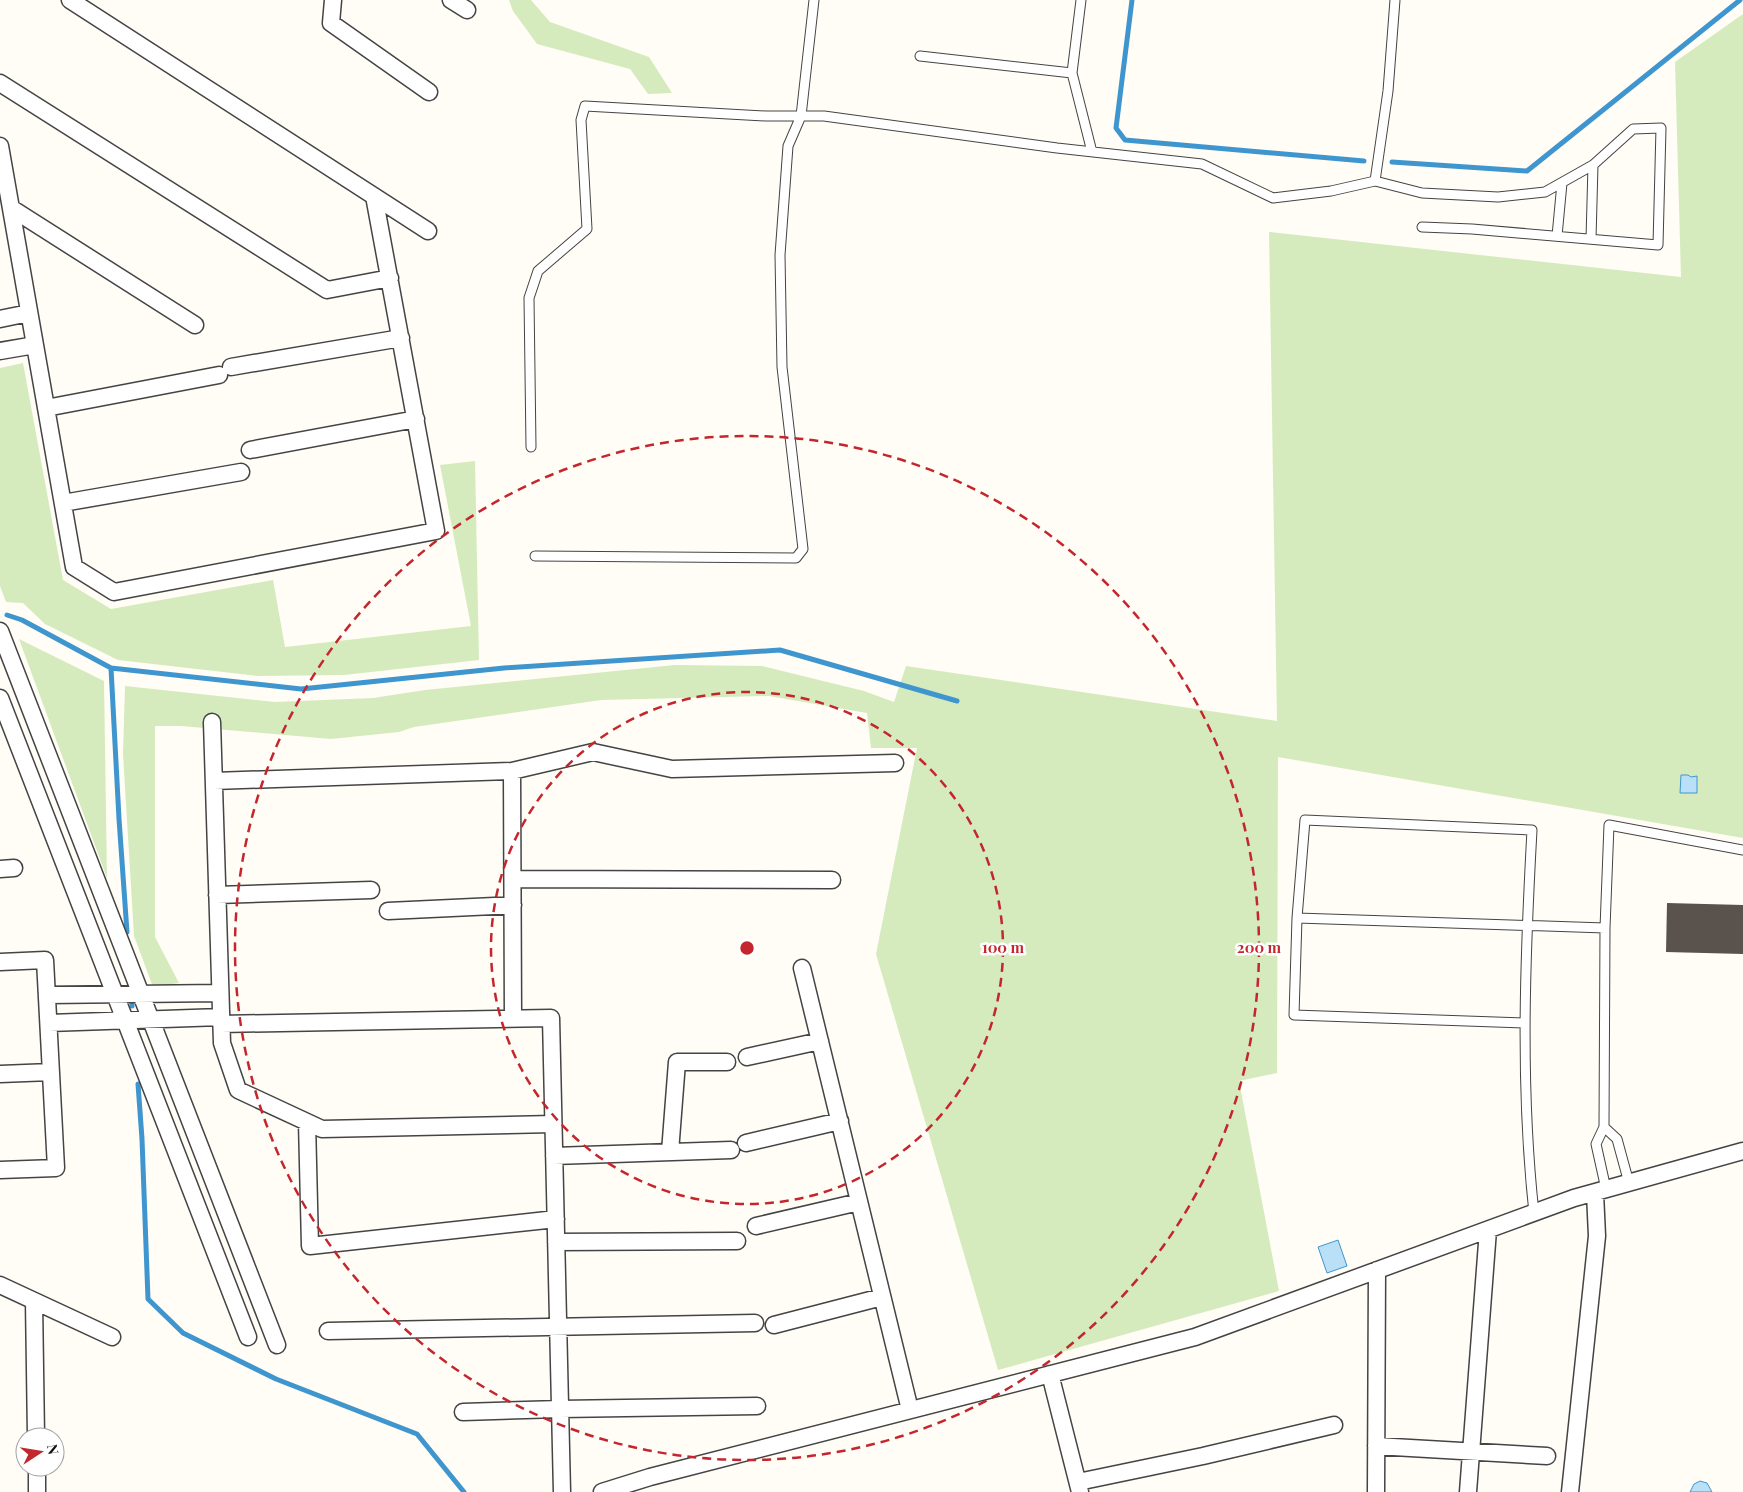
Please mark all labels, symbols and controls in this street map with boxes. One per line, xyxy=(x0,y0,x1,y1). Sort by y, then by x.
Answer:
text: 100 m xyxy=(982,937,1025,957)
text: 200 m xyxy=(1237,937,1282,957)
centre of rings xyxy=(738,939,756,957)
north arrow xyxy=(15,1427,65,1477)
text: N xyxy=(43,1442,64,1456)

